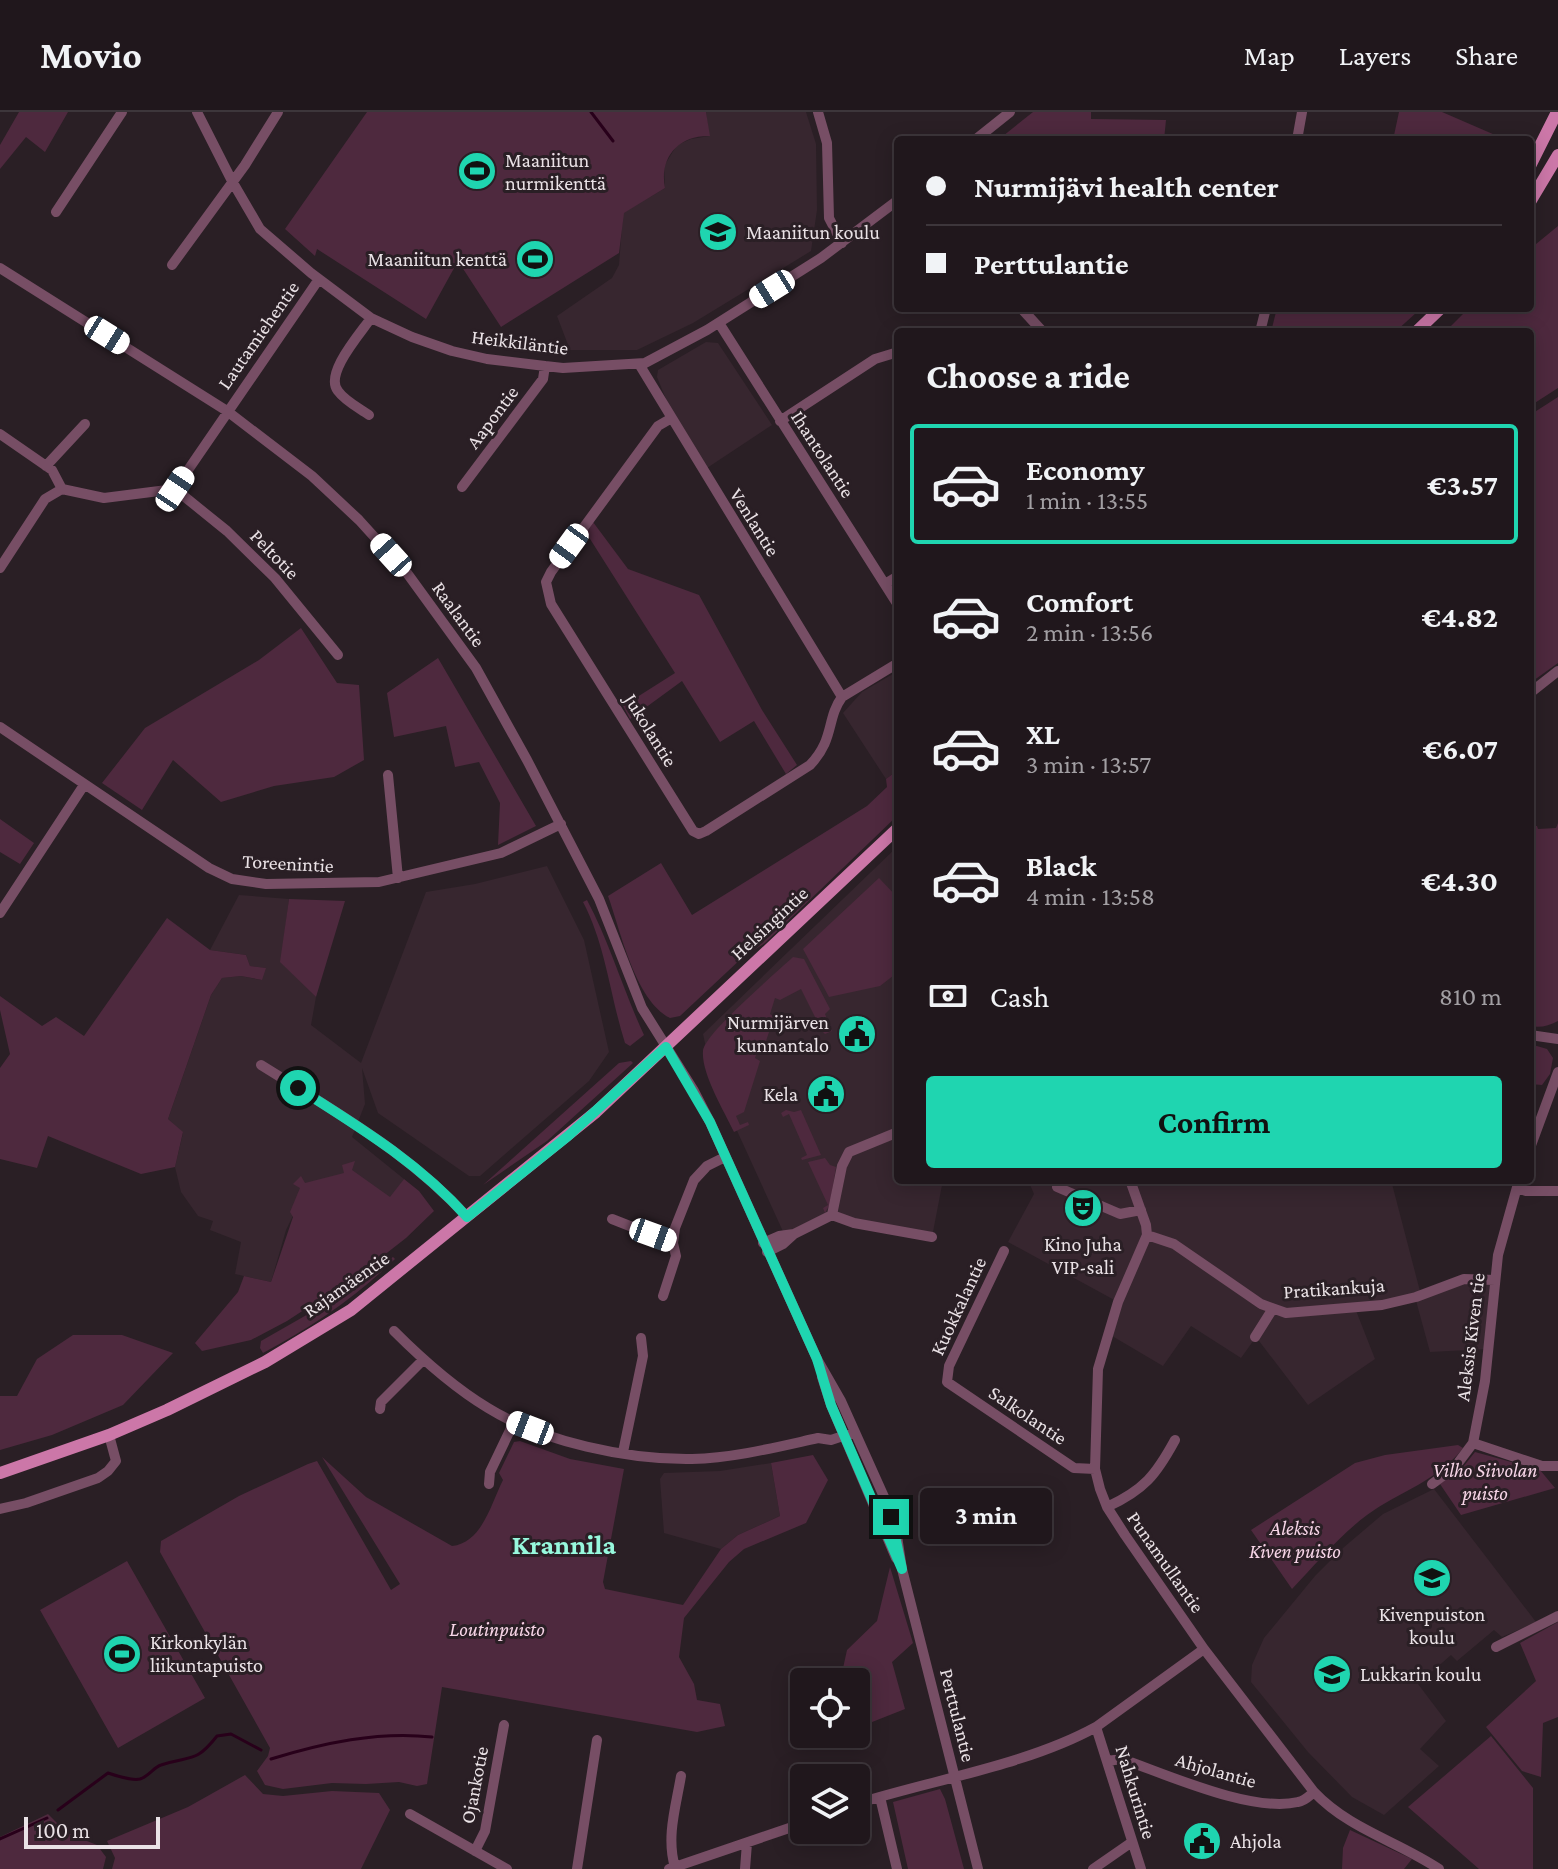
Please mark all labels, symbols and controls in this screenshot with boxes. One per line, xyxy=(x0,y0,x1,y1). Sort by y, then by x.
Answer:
text: Movio xyxy=(40,34,142,76)
text: Map xyxy=(1244,40,1295,71)
text: Layers xyxy=(1339,40,1411,71)
text: Share xyxy=(1455,40,1518,71)
place label: Maaniitun nurmikenttä xyxy=(505,149,606,194)
sports icon: Maaniitun nurmikenttä xyxy=(456,150,498,192)
text: Nurmijävi health center xyxy=(974,170,1279,203)
school or university icon: Maaniitun koulu xyxy=(697,211,739,253)
place label: Maaniitun koulu xyxy=(746,221,880,243)
sports icon: Maaniitun kenttä xyxy=(514,238,556,280)
text: Perttulantie xyxy=(974,247,1129,280)
place label: Maaniitun kenttä xyxy=(368,248,507,270)
car xyxy=(745,266,799,312)
street label: Lautamiehentie xyxy=(213,277,303,393)
car xyxy=(80,312,134,358)
street label: Heikkiläntie xyxy=(470,325,570,359)
text: Choose a ride xyxy=(926,356,1130,396)
street label: Aapontie xyxy=(461,381,524,453)
street label: Ihantolantie xyxy=(787,406,859,502)
icon: car xyxy=(930,448,1002,520)
text: Economy xyxy=(1026,453,1145,486)
car xyxy=(152,462,198,516)
text: €3.57 xyxy=(1427,468,1498,501)
street label: Venlantie xyxy=(726,484,785,560)
text: 1 min · 13:55 xyxy=(1026,486,1148,515)
car xyxy=(545,520,593,572)
street label: Peltotie xyxy=(246,525,304,584)
car xyxy=(366,529,416,581)
street label: Raalantie xyxy=(428,577,490,651)
icon: car xyxy=(930,580,1002,652)
text: Comfort xyxy=(1026,585,1133,618)
text: €4.82 xyxy=(1421,600,1498,633)
text: 2 min · 13:56 xyxy=(1026,618,1153,647)
street label: Jukolantie xyxy=(618,688,682,771)
icon: car xyxy=(930,712,1002,784)
text: XL xyxy=(1026,717,1060,750)
text: €6.07 xyxy=(1423,732,1498,765)
text: 3 min · 13:57 xyxy=(1026,750,1151,779)
icon: car xyxy=(930,844,1002,916)
text: Black xyxy=(1026,849,1097,882)
street label: Toreenintie xyxy=(242,850,335,876)
text: €4.30 xyxy=(1421,864,1498,897)
street label: Helsingintie xyxy=(726,882,813,965)
text: 4 min · 13:58 xyxy=(1026,882,1155,911)
icon: cash xyxy=(926,974,970,1018)
text: Cash xyxy=(990,980,1049,1013)
text: 810 m xyxy=(1439,982,1502,1011)
place label: Nurmijärven kunnantalo xyxy=(727,1011,829,1056)
public building icon: Nurmijärven kunnantalo xyxy=(836,1013,878,1055)
route start xyxy=(280,1070,316,1106)
public building icon: Kela xyxy=(805,1073,847,1115)
button: Confirm xyxy=(926,1076,1502,1168)
place label: Kela xyxy=(763,1083,798,1105)
theatre icon: Kino Juha VIP-sali xyxy=(1062,1187,1104,1229)
car xyxy=(626,1216,680,1254)
place label: Kino Juha VIP-sali xyxy=(1044,1233,1122,1278)
street label: Rajamäentie xyxy=(299,1246,394,1322)
street label: Kuokkalantie xyxy=(926,1253,990,1359)
street label: Aleksis Kiven tie xyxy=(1451,1271,1489,1402)
street label: Pratikankuja xyxy=(1283,1273,1386,1304)
street label: Salkolantie xyxy=(985,1381,1071,1449)
car xyxy=(503,1408,557,1448)
park label: Vilho Siivolan puisto xyxy=(1433,1459,1537,1505)
callout: 3 min xyxy=(919,1489,1051,1545)
route end xyxy=(873,1499,909,1535)
text: 3 min xyxy=(955,1501,1017,1530)
street label: Punamullantie xyxy=(1123,1507,1209,1617)
park label: Aleksis Kiven puisto xyxy=(1249,1517,1341,1563)
district label: Krannila xyxy=(512,1529,616,1560)
school or university icon: Kivenpuiston koulu xyxy=(1411,1557,1453,1599)
place label: Kivenpuiston koulu xyxy=(1379,1603,1486,1648)
park label: Loutinpuisto xyxy=(449,1618,545,1641)
place label: Kirkonkylän liikuntapuisto xyxy=(150,1631,263,1677)
sports icon: Kirkonkylän liikuntapuisto xyxy=(101,1633,143,1675)
school or university icon: Lukkarin koulu xyxy=(1311,1653,1353,1695)
place label: Lukkarin koulu xyxy=(1360,1663,1482,1685)
street label: Perttulantie xyxy=(936,1666,980,1764)
map controls xyxy=(790,1668,870,1844)
button: locate xyxy=(790,1668,870,1748)
street label: Nahkurintie xyxy=(1111,1742,1161,1842)
street label: Ojankotie xyxy=(456,1744,493,1826)
street label: Ahjolantie xyxy=(1173,1748,1259,1793)
button: layers xyxy=(790,1764,870,1844)
scale bar xyxy=(24,1813,160,1849)
text: 100 m xyxy=(36,1818,90,1843)
public building icon: Ahjola xyxy=(1181,1820,1223,1862)
place label: Ahjola xyxy=(1230,1830,1281,1853)

